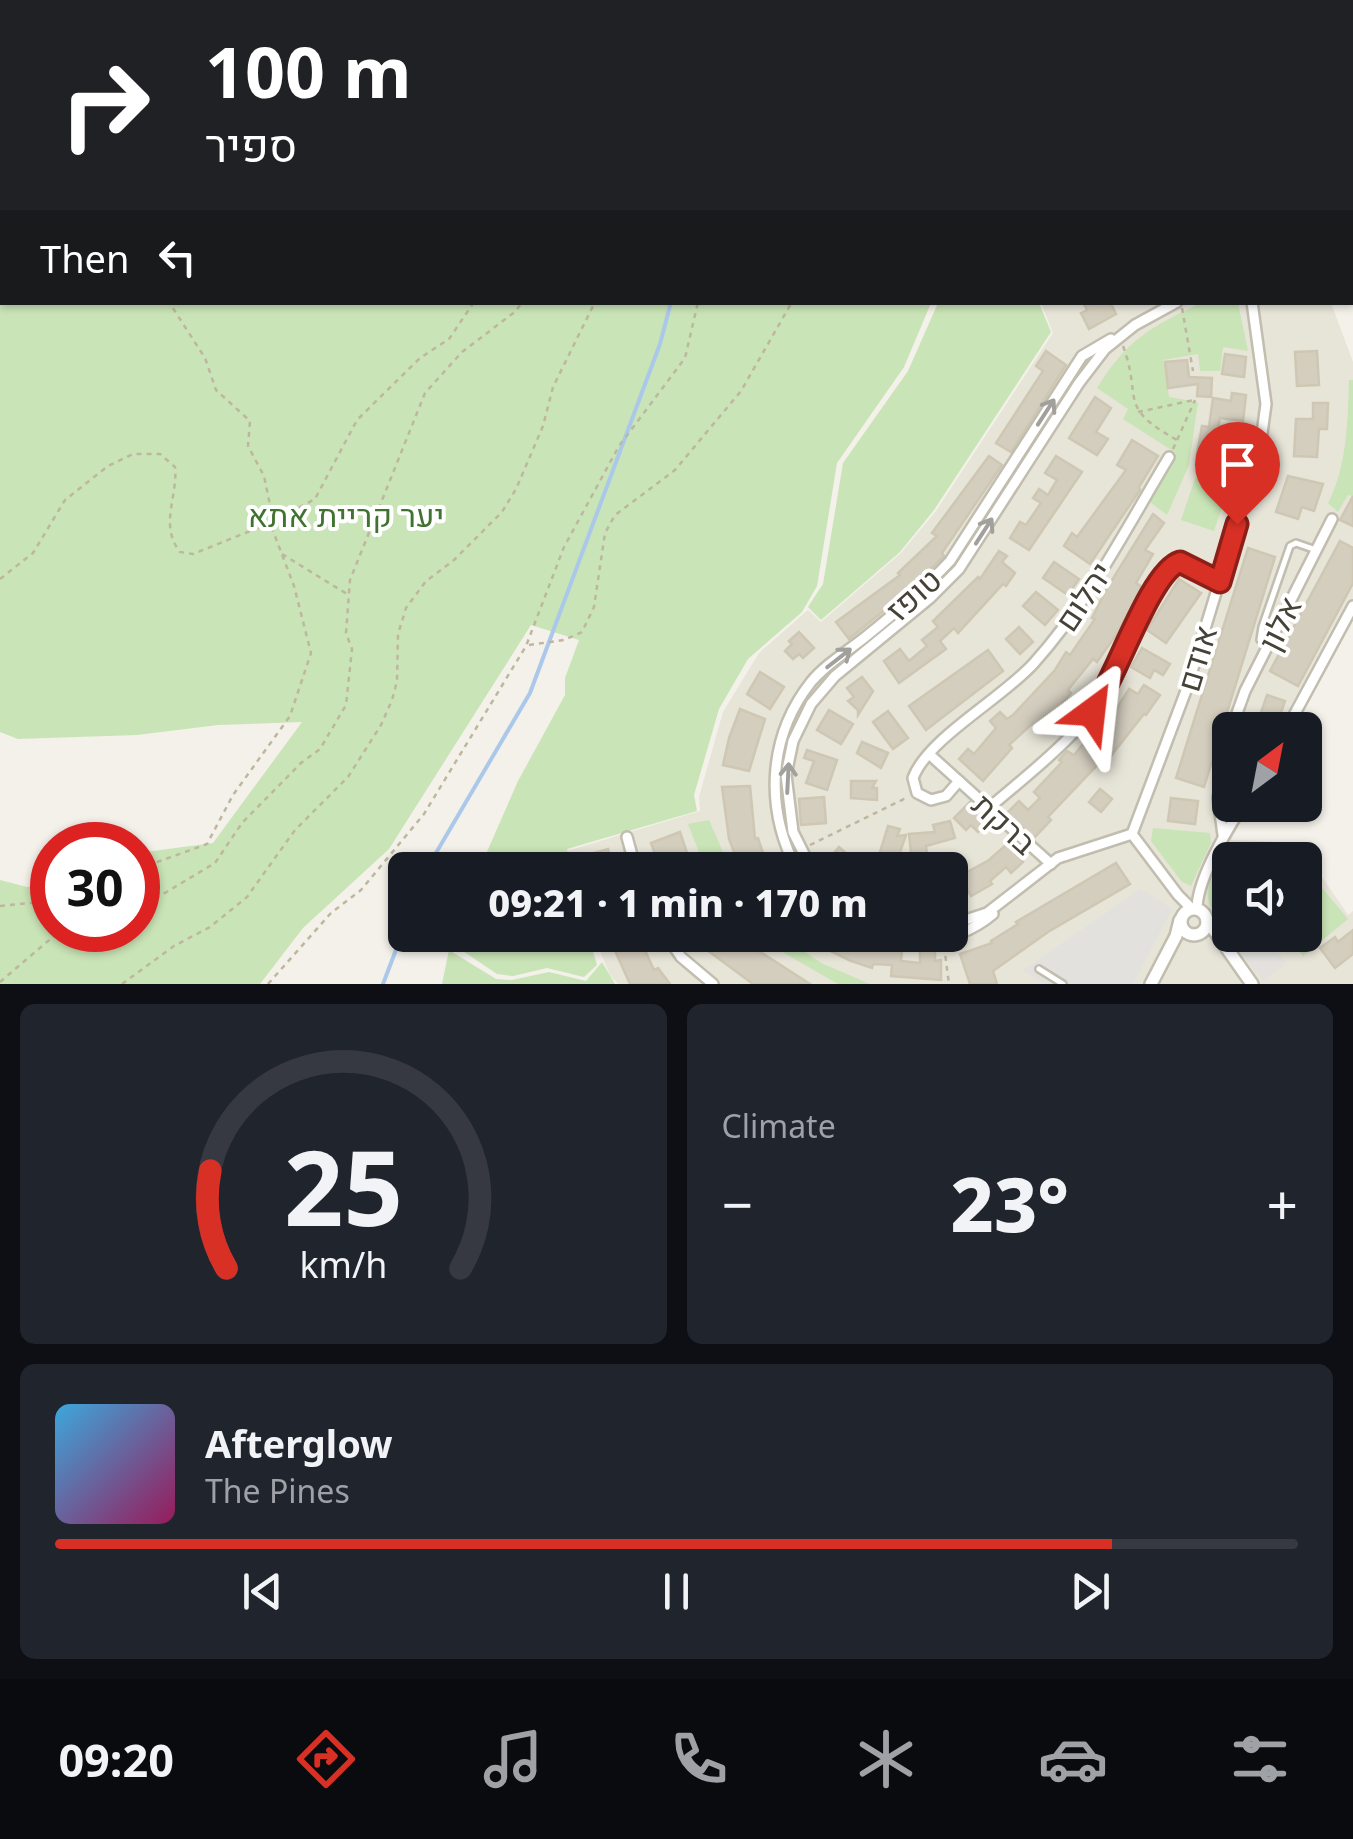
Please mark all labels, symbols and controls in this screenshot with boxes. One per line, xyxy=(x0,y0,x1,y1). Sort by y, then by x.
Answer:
text: 100 m xyxy=(205,23,412,119)
icon: right xyxy=(40,40,170,170)
text: ספיר xyxy=(205,114,298,175)
icon: left xyxy=(150,230,205,285)
text: Then xyxy=(40,232,130,284)
one-way arrow xyxy=(1036,398,1056,427)
pin xyxy=(1195,422,1280,525)
icon: arrive xyxy=(1210,437,1265,492)
park label: יער קריית אתא xyxy=(248,493,444,536)
one-way arrow xyxy=(974,518,995,546)
street label: יהלום xyxy=(1044,553,1122,639)
street label: טופז xyxy=(876,558,950,630)
street label: אלון xyxy=(1247,588,1311,658)
street label: אודם xyxy=(1166,620,1226,696)
one-way arrow xyxy=(825,647,851,669)
position arrow xyxy=(1040,660,1144,764)
north arrow xyxy=(1212,712,1322,822)
map controls xyxy=(1212,712,1322,952)
one-way arrow xyxy=(779,762,798,794)
street label: ברקת xyxy=(964,783,1046,863)
speed limit sign: 30 xyxy=(30,822,160,952)
button: sound xyxy=(1212,842,1322,952)
text: 09:21 · 1 min · 170 m xyxy=(488,876,868,928)
text: Climate xyxy=(722,1104,836,1147)
text: 25 xyxy=(284,1115,403,1256)
text: 23° xyxy=(951,1152,1069,1254)
text: − xyxy=(722,1166,753,1241)
text: + xyxy=(1267,1166,1298,1241)
text: km/h xyxy=(299,1240,387,1288)
text: Afterglow xyxy=(205,1417,393,1469)
text: The Pines xyxy=(205,1469,350,1512)
icon: previous xyxy=(235,1564,290,1619)
icon: pause xyxy=(649,1564,704,1619)
icon: next xyxy=(1063,1564,1118,1619)
icon: directions xyxy=(291,1724,361,1794)
icon: music xyxy=(478,1724,548,1794)
icon: phone xyxy=(664,1724,734,1794)
icon: climate xyxy=(851,1724,921,1794)
icon: car xyxy=(1038,1724,1108,1794)
icon: filters xyxy=(1225,1724,1295,1794)
text: 09:20 xyxy=(58,1729,174,1790)

